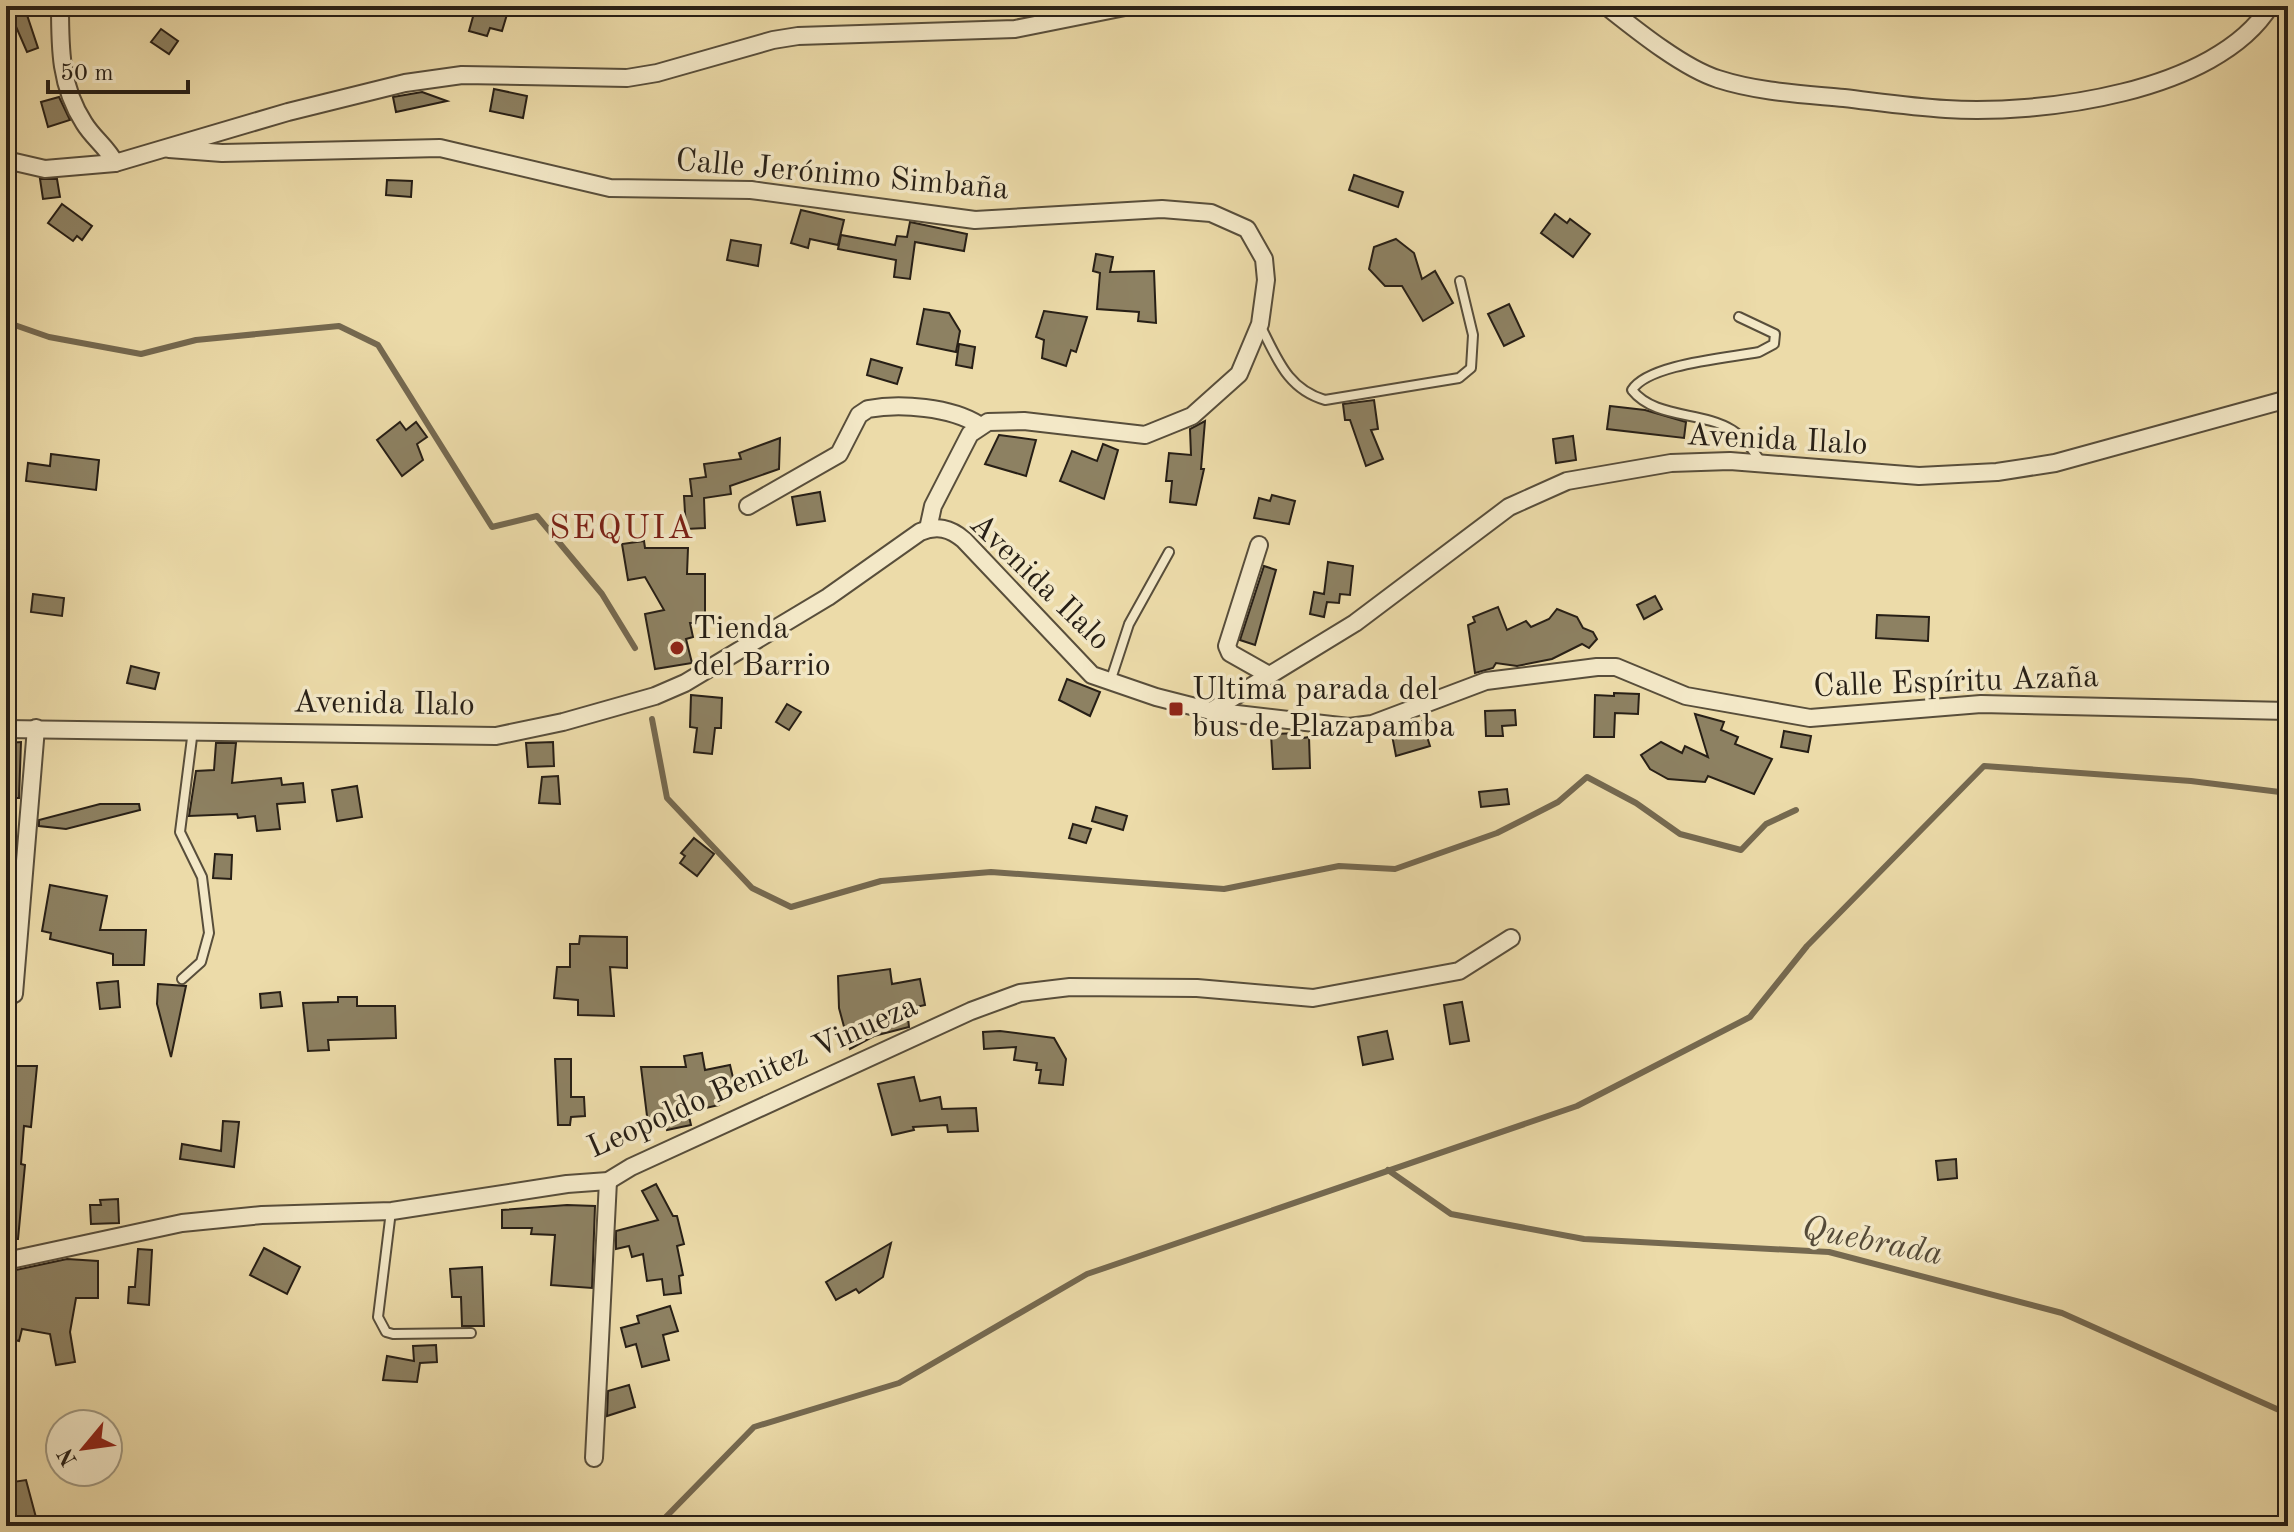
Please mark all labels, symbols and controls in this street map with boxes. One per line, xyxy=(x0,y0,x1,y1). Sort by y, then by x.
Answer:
scale bar xyxy=(48,44,188,94)
text: 50 m xyxy=(60,62,114,86)
street label: Calle Jerónimo Simbaña xyxy=(674,145,1010,207)
street label: Avenida Ilalo xyxy=(1686,420,1868,462)
street label: Avenida Ilalo xyxy=(963,508,1115,658)
district label: SEQUIA xyxy=(549,512,695,546)
place label: Tienda del Barrio xyxy=(693,614,831,683)
marker: Tienda del Barrio xyxy=(668,639,686,657)
street label: Calle Espíritu Azaña xyxy=(1813,662,2100,704)
place label: Ultima parada del bus de Plazapamba xyxy=(1192,675,1455,744)
street label: Avenida Ilalo xyxy=(293,687,475,723)
marker: Ultima parada del bus de Plazapamba xyxy=(1167,700,1185,718)
street label: Leopoldo Benitez Vinueza xyxy=(583,991,923,1165)
water label: Quebrada xyxy=(1799,1212,1945,1272)
north arrow xyxy=(44,1408,124,1488)
text: N xyxy=(54,1444,82,1469)

